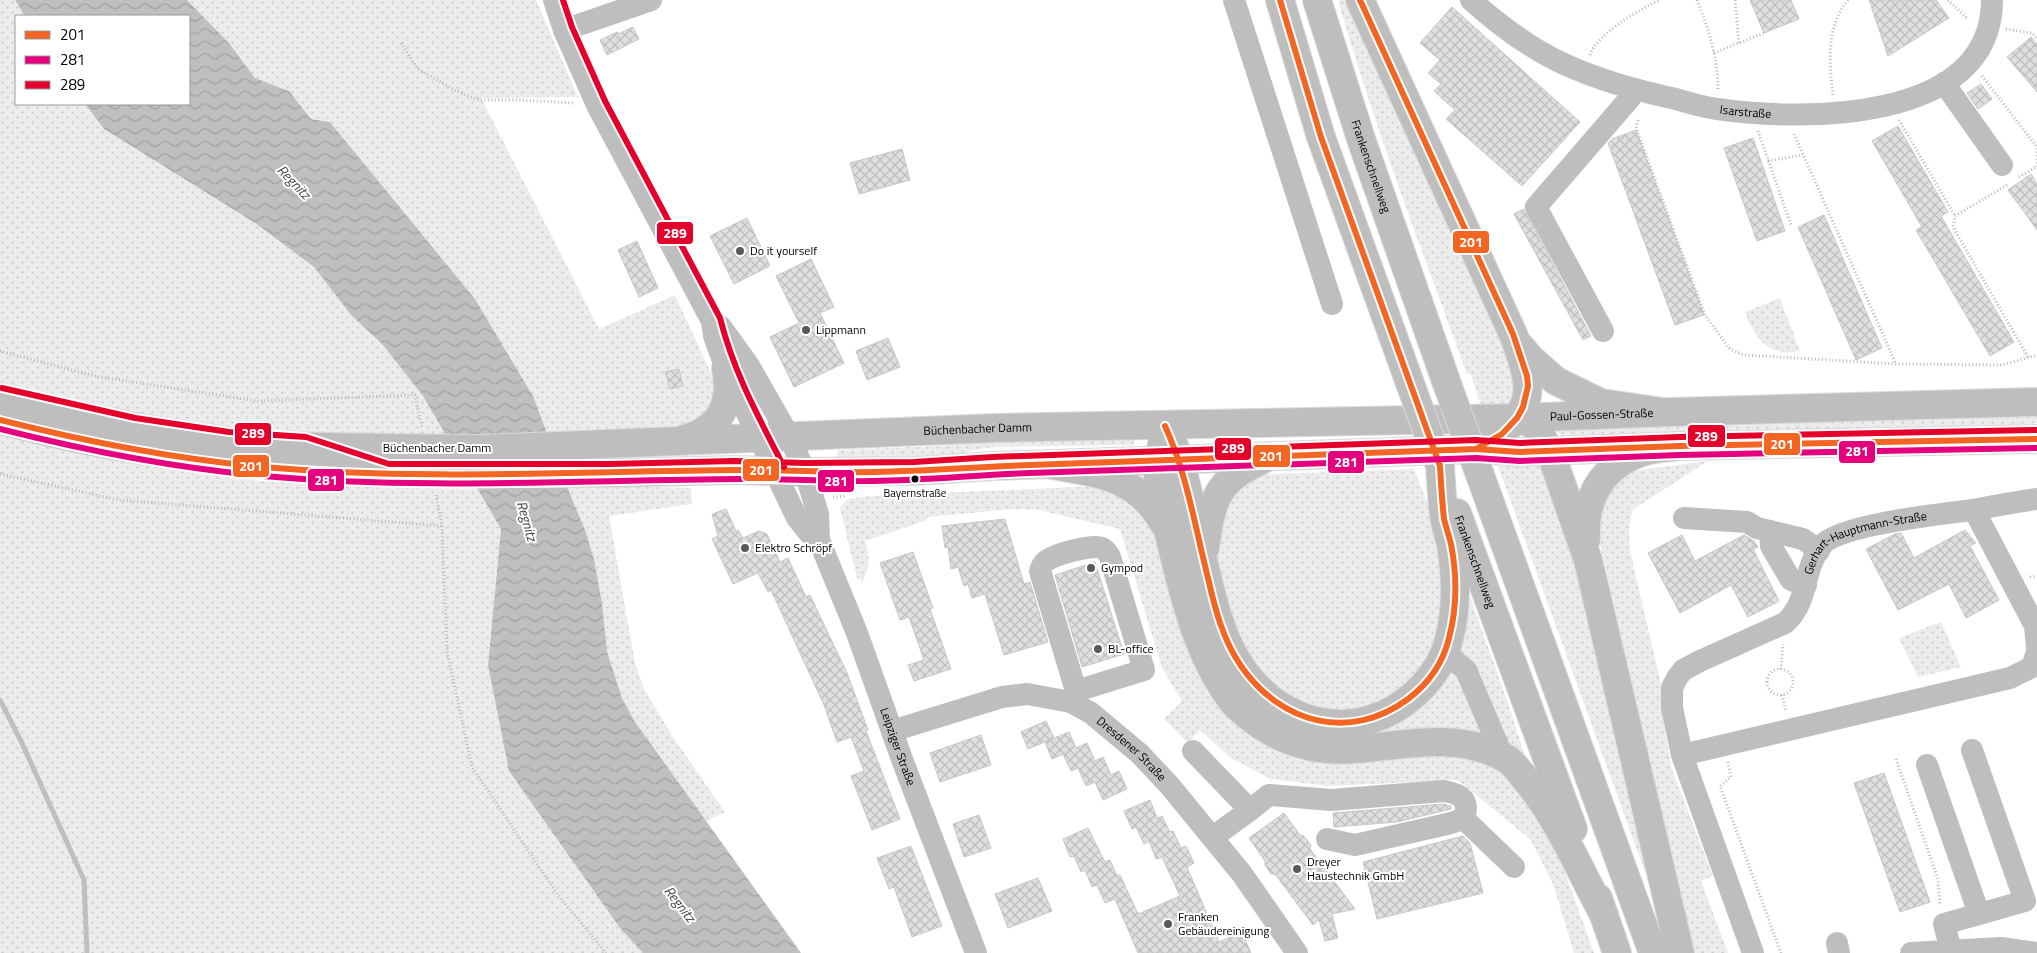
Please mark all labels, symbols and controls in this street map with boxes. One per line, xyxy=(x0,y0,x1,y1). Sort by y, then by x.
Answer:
legend xyxy=(15,15,190,105)
text: 201 xyxy=(60,23,85,46)
text: 281 xyxy=(60,48,85,71)
text: 289 xyxy=(60,73,85,96)
street label: Isarstraße xyxy=(1719,99,1772,123)
street label: Frankenschnellweg xyxy=(1347,117,1396,216)
water label: Regnitz xyxy=(273,160,317,205)
line badge: 289 xyxy=(656,221,694,245)
text: 289 xyxy=(663,222,687,243)
line badge: 201 xyxy=(1452,230,1490,254)
text: 201 xyxy=(1459,231,1483,252)
place label: Do it yourself xyxy=(750,241,817,260)
marker: Do it yourself xyxy=(734,245,746,257)
place label: Lippmann xyxy=(816,320,866,339)
marker: Lippmann xyxy=(800,324,812,336)
street label: Paul-Gossen-Straße xyxy=(1549,403,1654,426)
street label: Büchenbacher Damm xyxy=(923,417,1032,440)
line badge: 289 xyxy=(234,422,272,446)
text: 289 xyxy=(241,422,265,443)
line badge: 289 xyxy=(1687,424,1726,448)
text: 289 xyxy=(1694,425,1718,446)
line badge: 201 xyxy=(1763,432,1801,456)
text: 201 xyxy=(1770,433,1794,454)
line badge: 289 xyxy=(1214,437,1252,461)
text: 289 xyxy=(1221,437,1245,458)
street label: Büchenbacher Damm xyxy=(383,438,491,457)
line badge: 281 xyxy=(1838,440,1876,464)
text: 281 xyxy=(1845,440,1869,461)
line badge: 201 xyxy=(1252,444,1291,468)
text: 201 xyxy=(1259,445,1283,466)
line badge: 281 xyxy=(1327,450,1365,474)
text: 281 xyxy=(1334,451,1358,472)
line badge: 201 xyxy=(232,454,270,478)
text: 201 xyxy=(239,455,263,476)
line badge: 201 xyxy=(742,458,780,482)
text: 201 xyxy=(749,459,773,480)
line badge: 281 xyxy=(307,468,345,492)
text: 281 xyxy=(314,469,338,490)
line badge: 281 xyxy=(817,469,855,493)
text: 281 xyxy=(824,470,848,491)
marker: Bayernstraße xyxy=(910,474,920,484)
place label: Bayernstraße xyxy=(884,485,947,501)
water label: Regnitz xyxy=(512,498,544,545)
street label: Gerhart-Hauptmann-Straße xyxy=(1799,506,1928,577)
street label: Frankenschnellweg xyxy=(1450,513,1501,611)
place label: Elektro Schröpf xyxy=(755,538,832,557)
marker: Elektro Schröpf xyxy=(739,542,751,554)
place label: Gympod xyxy=(1101,558,1143,577)
marker: Gympod xyxy=(1085,562,1097,574)
place label: BL-office xyxy=(1108,639,1154,658)
marker: BL-office xyxy=(1092,643,1104,655)
street label: Leipziger Straße xyxy=(875,705,921,788)
street label: Dresdener Straße xyxy=(1093,712,1171,785)
place label: Dreyer Haustechnik GmbH xyxy=(1307,852,1404,885)
marker: Dreyer Haustechnik GmbH xyxy=(1291,863,1303,875)
water label: Regnitz xyxy=(659,881,702,927)
place label: Franken Gebäudereinigung xyxy=(1178,907,1270,940)
marker: Franken Gebäudereinigung xyxy=(1162,918,1174,930)

